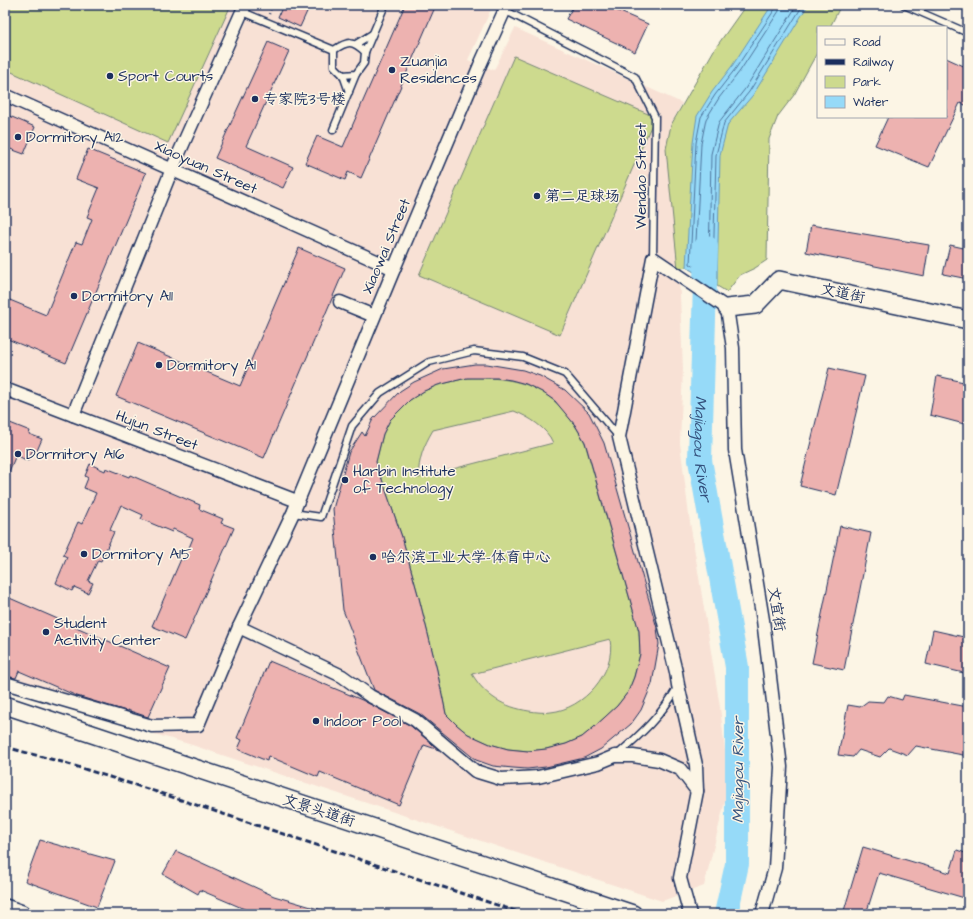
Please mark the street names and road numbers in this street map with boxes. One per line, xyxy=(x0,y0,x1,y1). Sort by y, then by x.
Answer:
street label: Wendao Street xyxy=(631,123,652,229)
street label: Xiaoyuan Street xyxy=(151,135,261,200)
street label: Xiaowai Street xyxy=(357,195,416,297)
street label: 文道街 xyxy=(819,279,867,308)
street label: Hujun Street xyxy=(113,405,201,456)
street label: 文宜街 xyxy=(763,585,790,633)
street label: 文景头道街 xyxy=(280,789,358,832)

